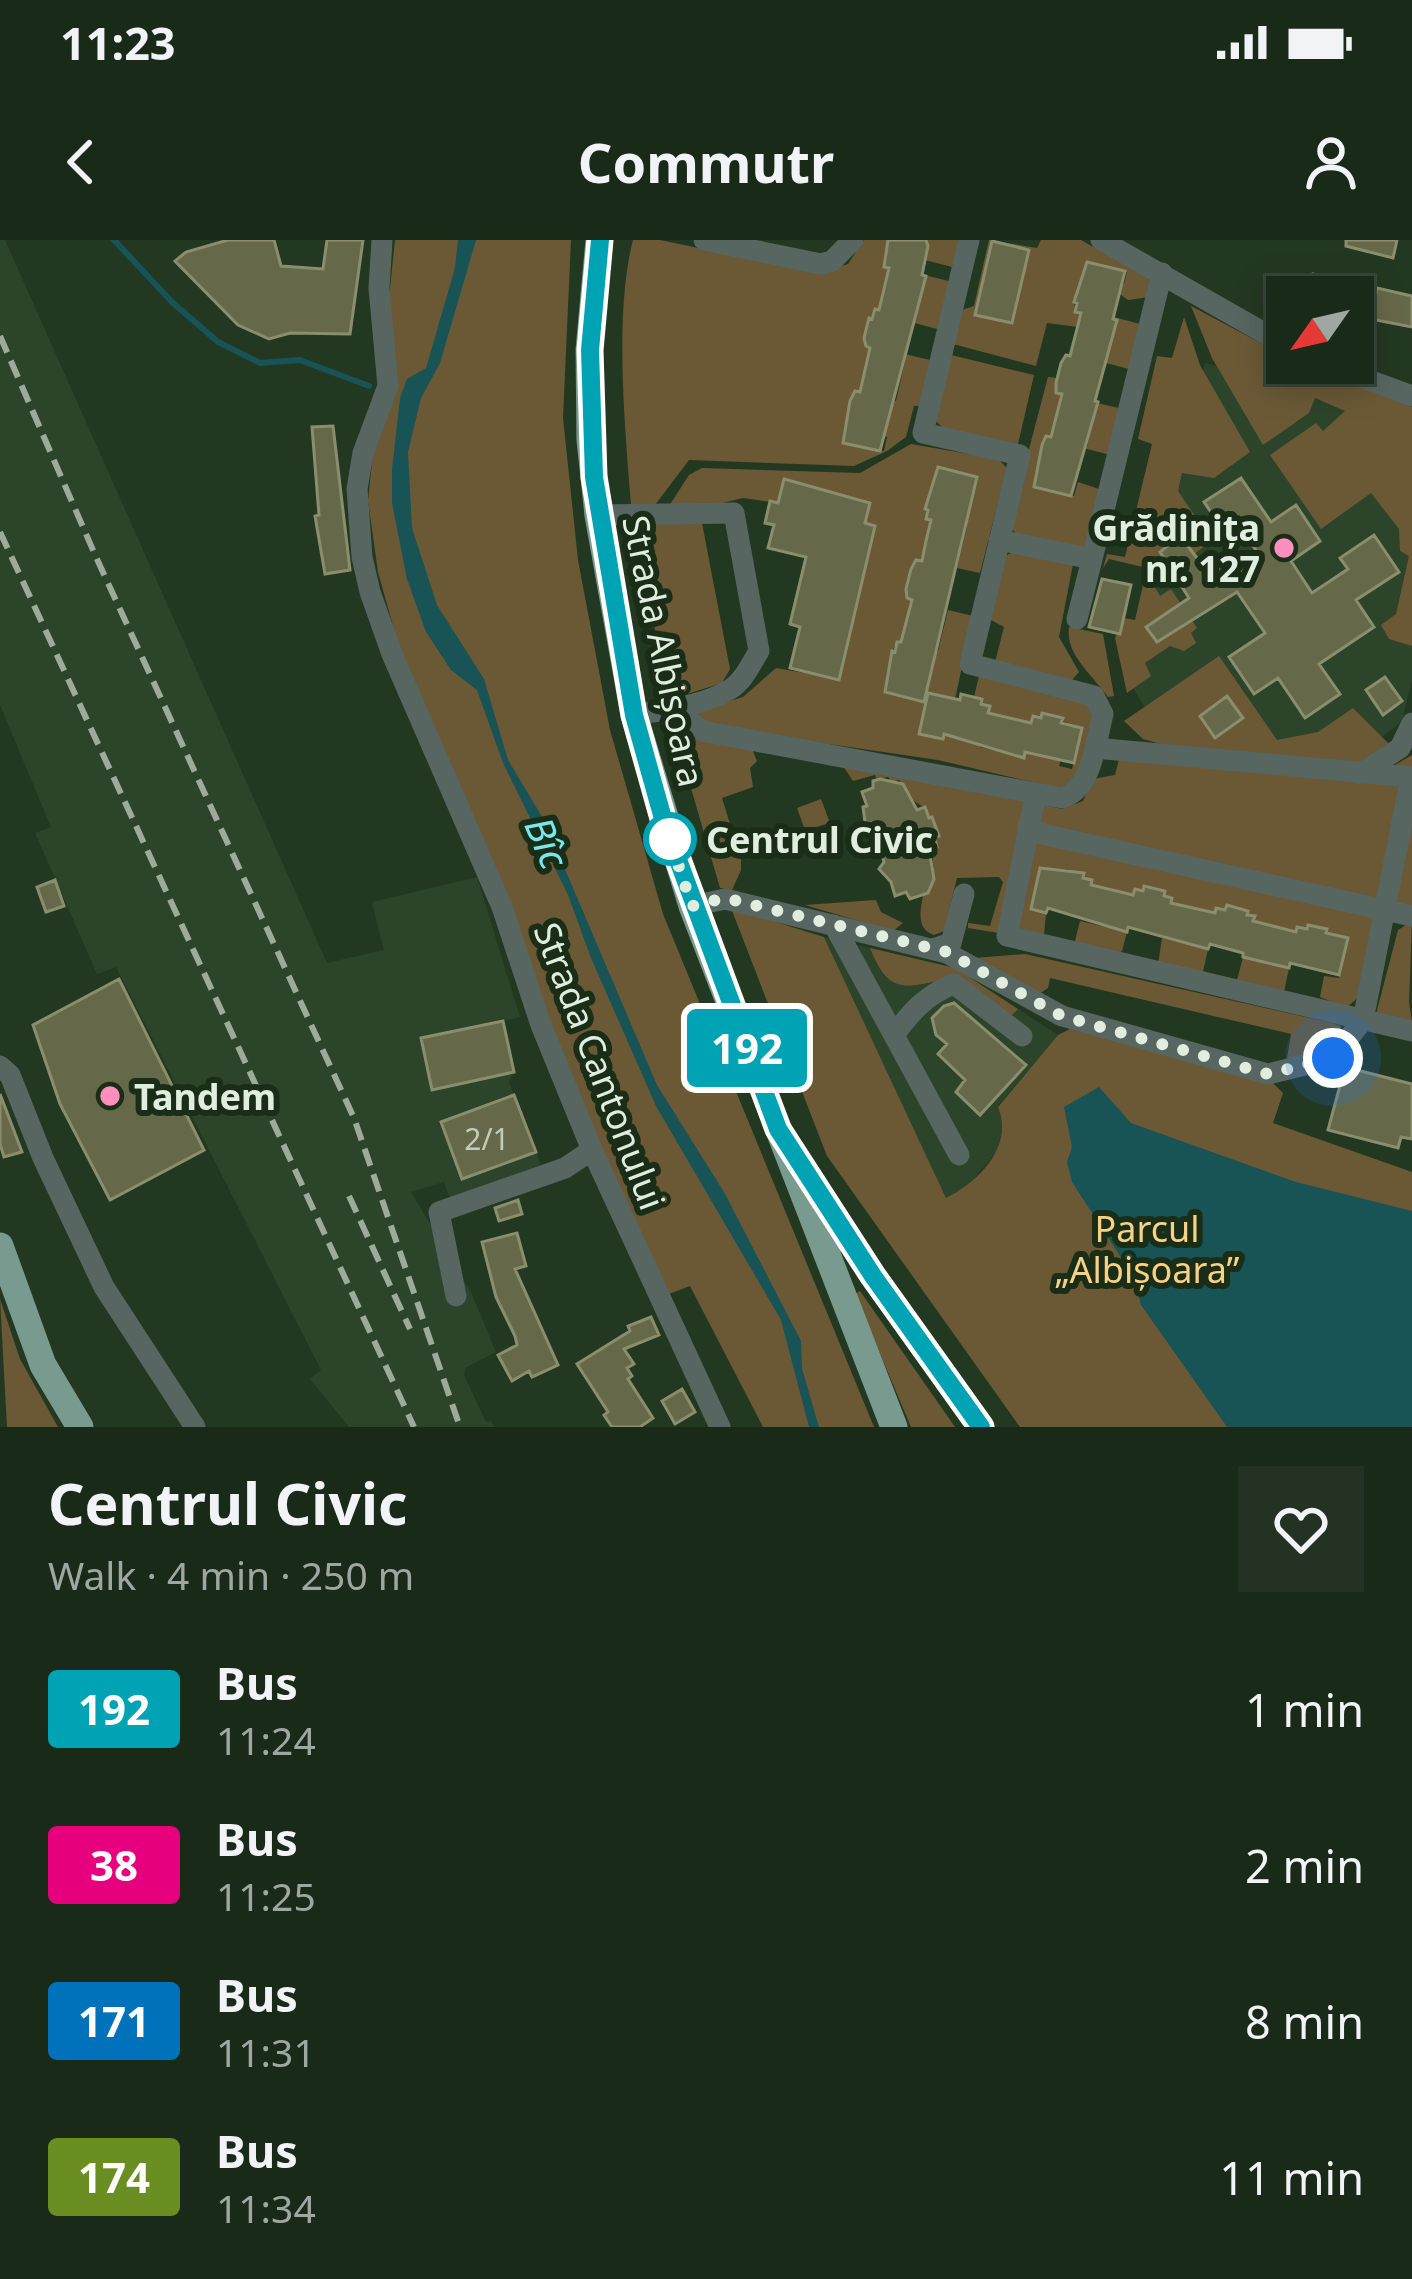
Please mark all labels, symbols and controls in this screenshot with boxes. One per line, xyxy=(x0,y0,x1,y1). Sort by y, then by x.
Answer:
text: 11:23 xyxy=(60,12,176,73)
text: Commutr xyxy=(578,125,834,199)
icon: back xyxy=(48,129,114,195)
icon: person xyxy=(1298,129,1364,195)
north arrow xyxy=(1266,276,1374,384)
map controls xyxy=(1266,276,1374,384)
place label: Grădinița nr. 127 xyxy=(1092,503,1260,593)
street label: Strada Albișoara xyxy=(611,511,717,791)
marker: Grădinița nr. 127 xyxy=(1271,535,1297,561)
water label: Bîc xyxy=(514,808,583,876)
marker: Centrul Civic xyxy=(645,814,695,864)
place label: Centrul Civic xyxy=(706,815,933,864)
street label: Strada Cantonului xyxy=(523,915,677,1217)
line badge: 192 xyxy=(678,1009,816,1087)
text: 192 xyxy=(711,1019,783,1076)
your location xyxy=(1303,1028,1363,1088)
place label: Tandem xyxy=(134,1072,276,1121)
marker: Tandem xyxy=(97,1083,123,1109)
house number: 2/1 xyxy=(464,1118,510,1159)
park label: Parcul „Albișoara” xyxy=(1055,1204,1239,1294)
text: Centrul Civic xyxy=(48,1464,407,1542)
button: heart xyxy=(1238,1466,1364,1592)
text: Walk · 4 min · 250 m xyxy=(48,1548,414,1601)
text: Bus xyxy=(216,1652,298,1713)
text: 1 min xyxy=(1245,1679,1364,1740)
text: 192 xyxy=(78,1680,150,1737)
text: 11:24 xyxy=(216,1713,316,1766)
text: Bus xyxy=(216,1808,298,1869)
text: 2 min xyxy=(1245,1835,1364,1896)
text: 38 xyxy=(90,1836,138,1893)
text: 11:25 xyxy=(216,1869,316,1922)
text: Bus xyxy=(216,1964,298,2025)
text: 8 min xyxy=(1245,1991,1364,2052)
text: 171 xyxy=(78,1992,150,2049)
text: 11:31 xyxy=(216,2025,316,2078)
text: Bus xyxy=(216,2120,298,2181)
text: 11 min xyxy=(1219,2147,1364,2208)
text: 174 xyxy=(78,2148,150,2205)
text: 11:34 xyxy=(216,2181,316,2234)

